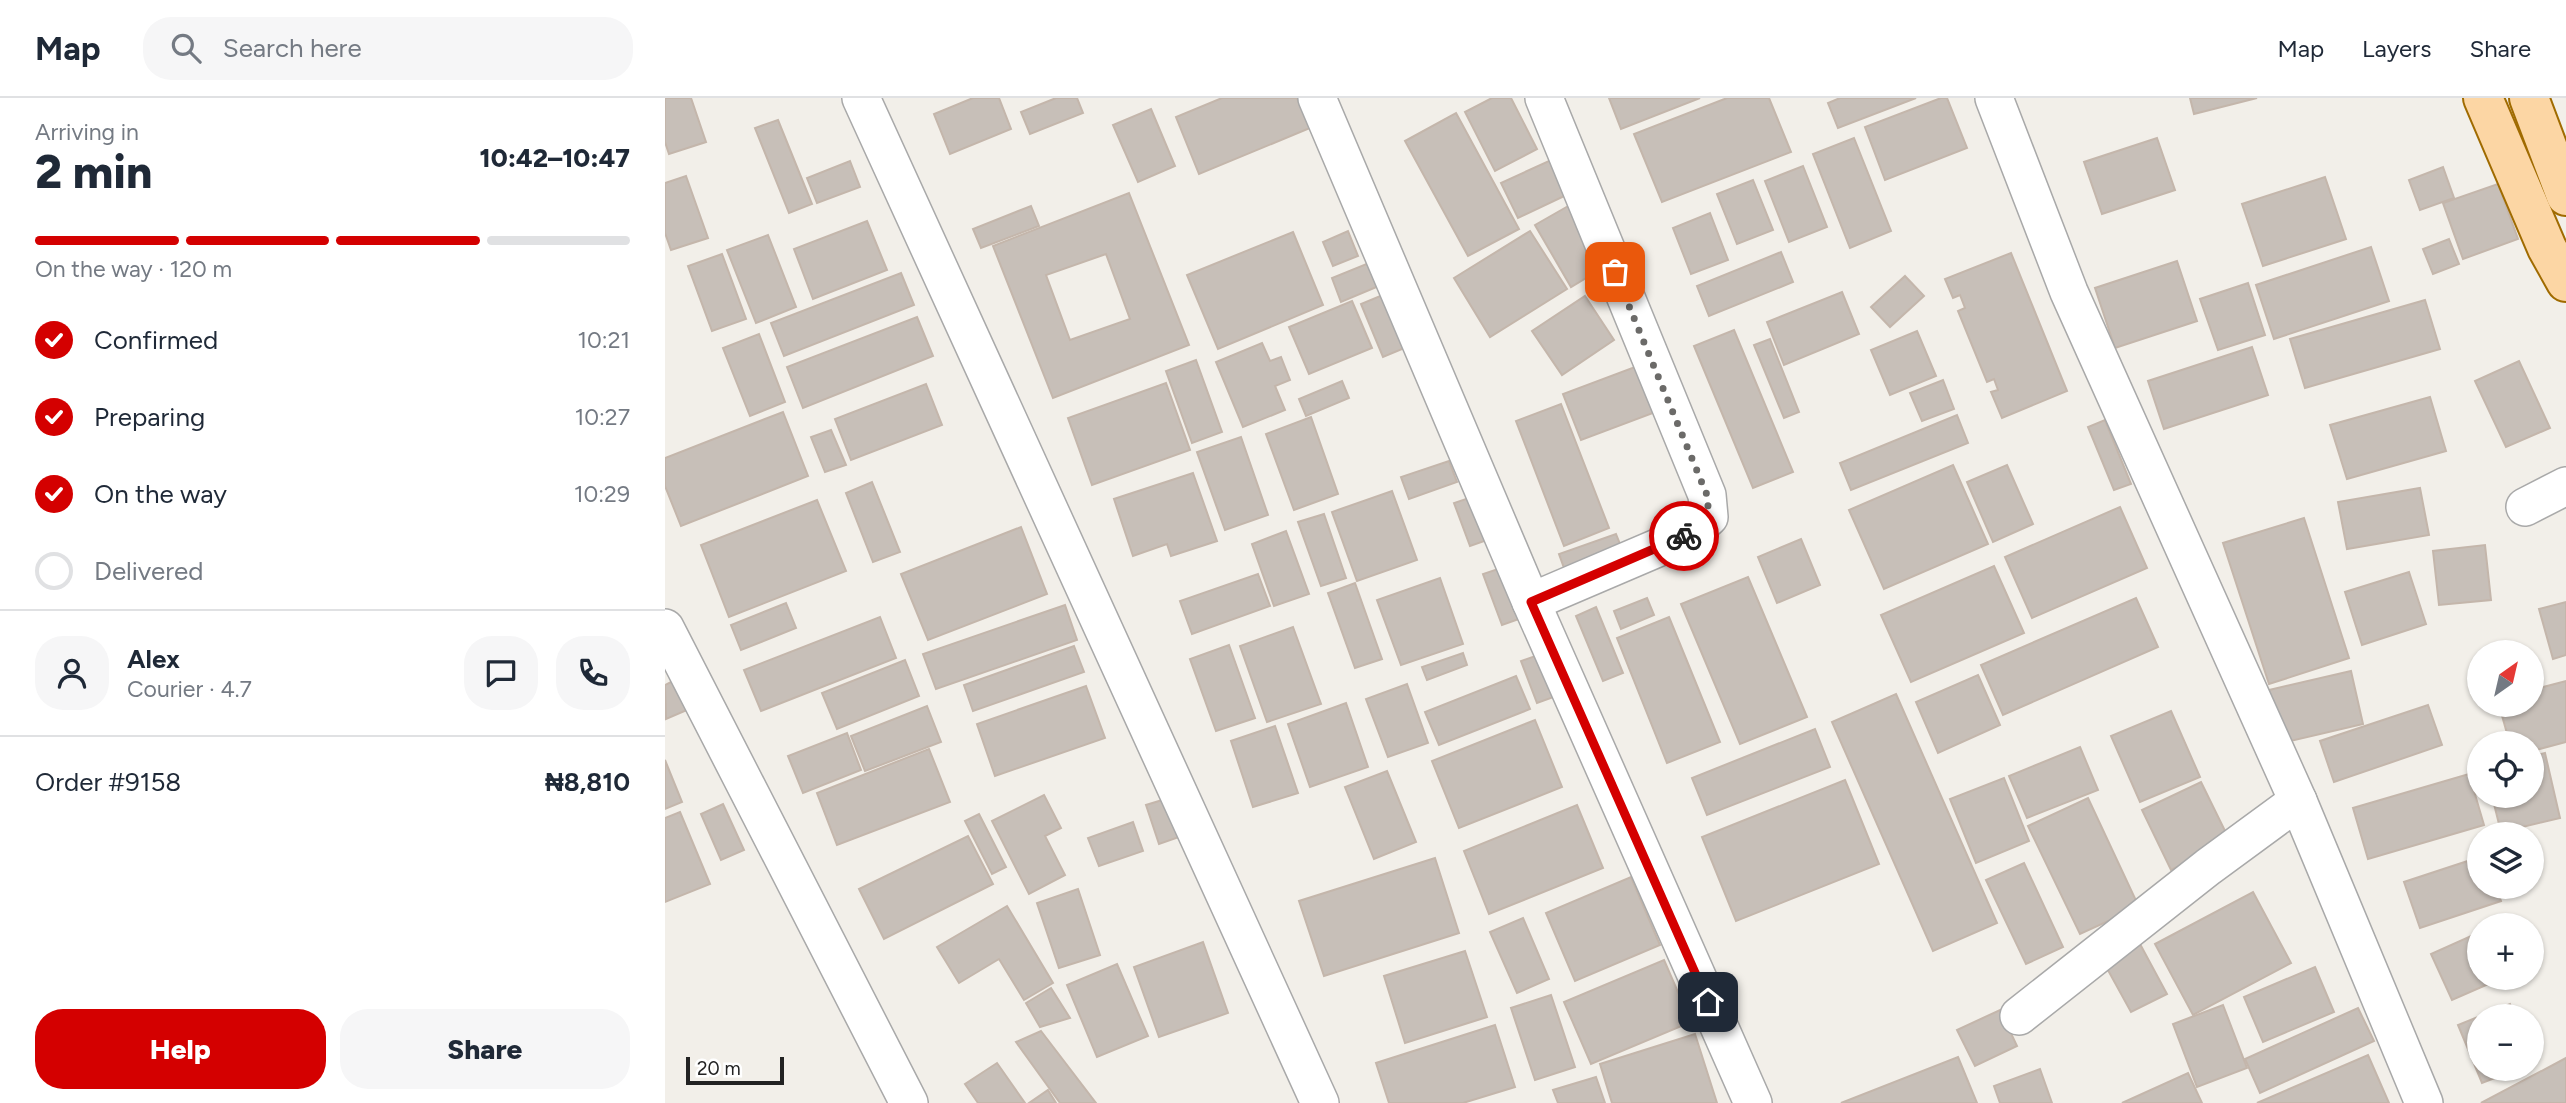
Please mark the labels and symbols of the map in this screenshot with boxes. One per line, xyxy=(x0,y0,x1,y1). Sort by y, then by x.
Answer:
pin xyxy=(1585,242,1645,302)
courier xyxy=(1649,501,1719,571)
north arrow xyxy=(2467,640,2545,718)
pin xyxy=(1678,972,1738,1032)
scale bar xyxy=(686,1054,784,1086)

